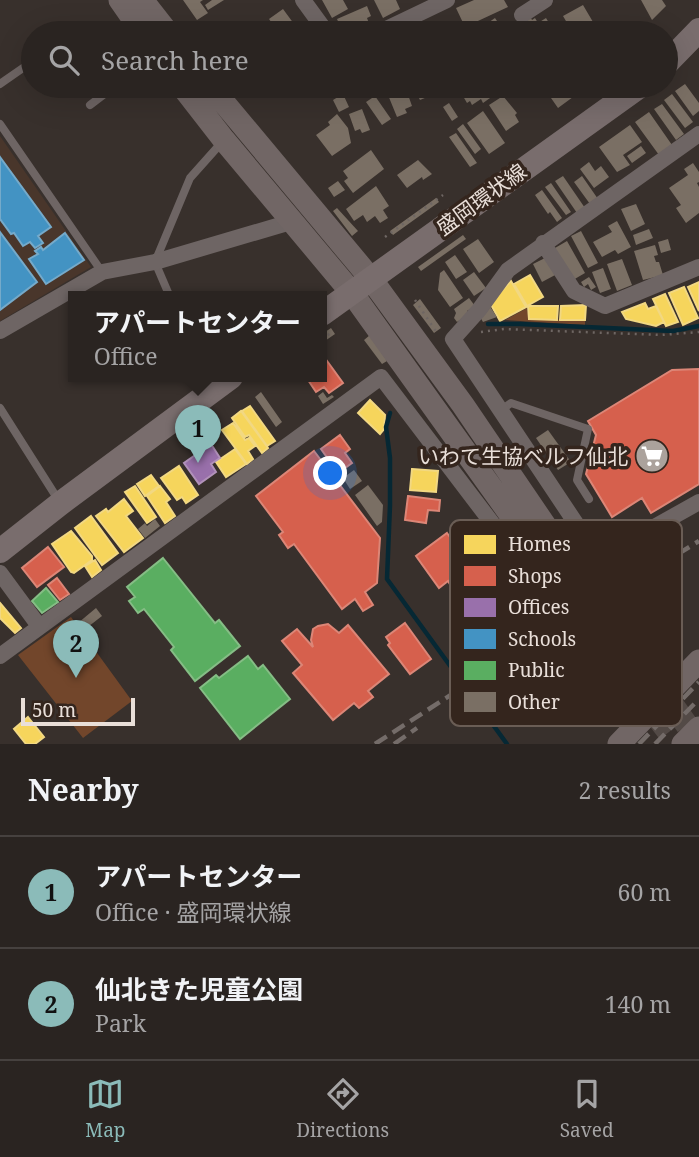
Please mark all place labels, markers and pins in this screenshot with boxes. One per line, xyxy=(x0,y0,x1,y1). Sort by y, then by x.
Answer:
pin: 1 xyxy=(175,405,221,463)
supermarket icon: いわて生協ベルフ仙北 xyxy=(633,437,671,475)
place label: いわて生協ベルフ仙北 xyxy=(418,442,628,470)
pin: 2 xyxy=(53,620,99,678)

